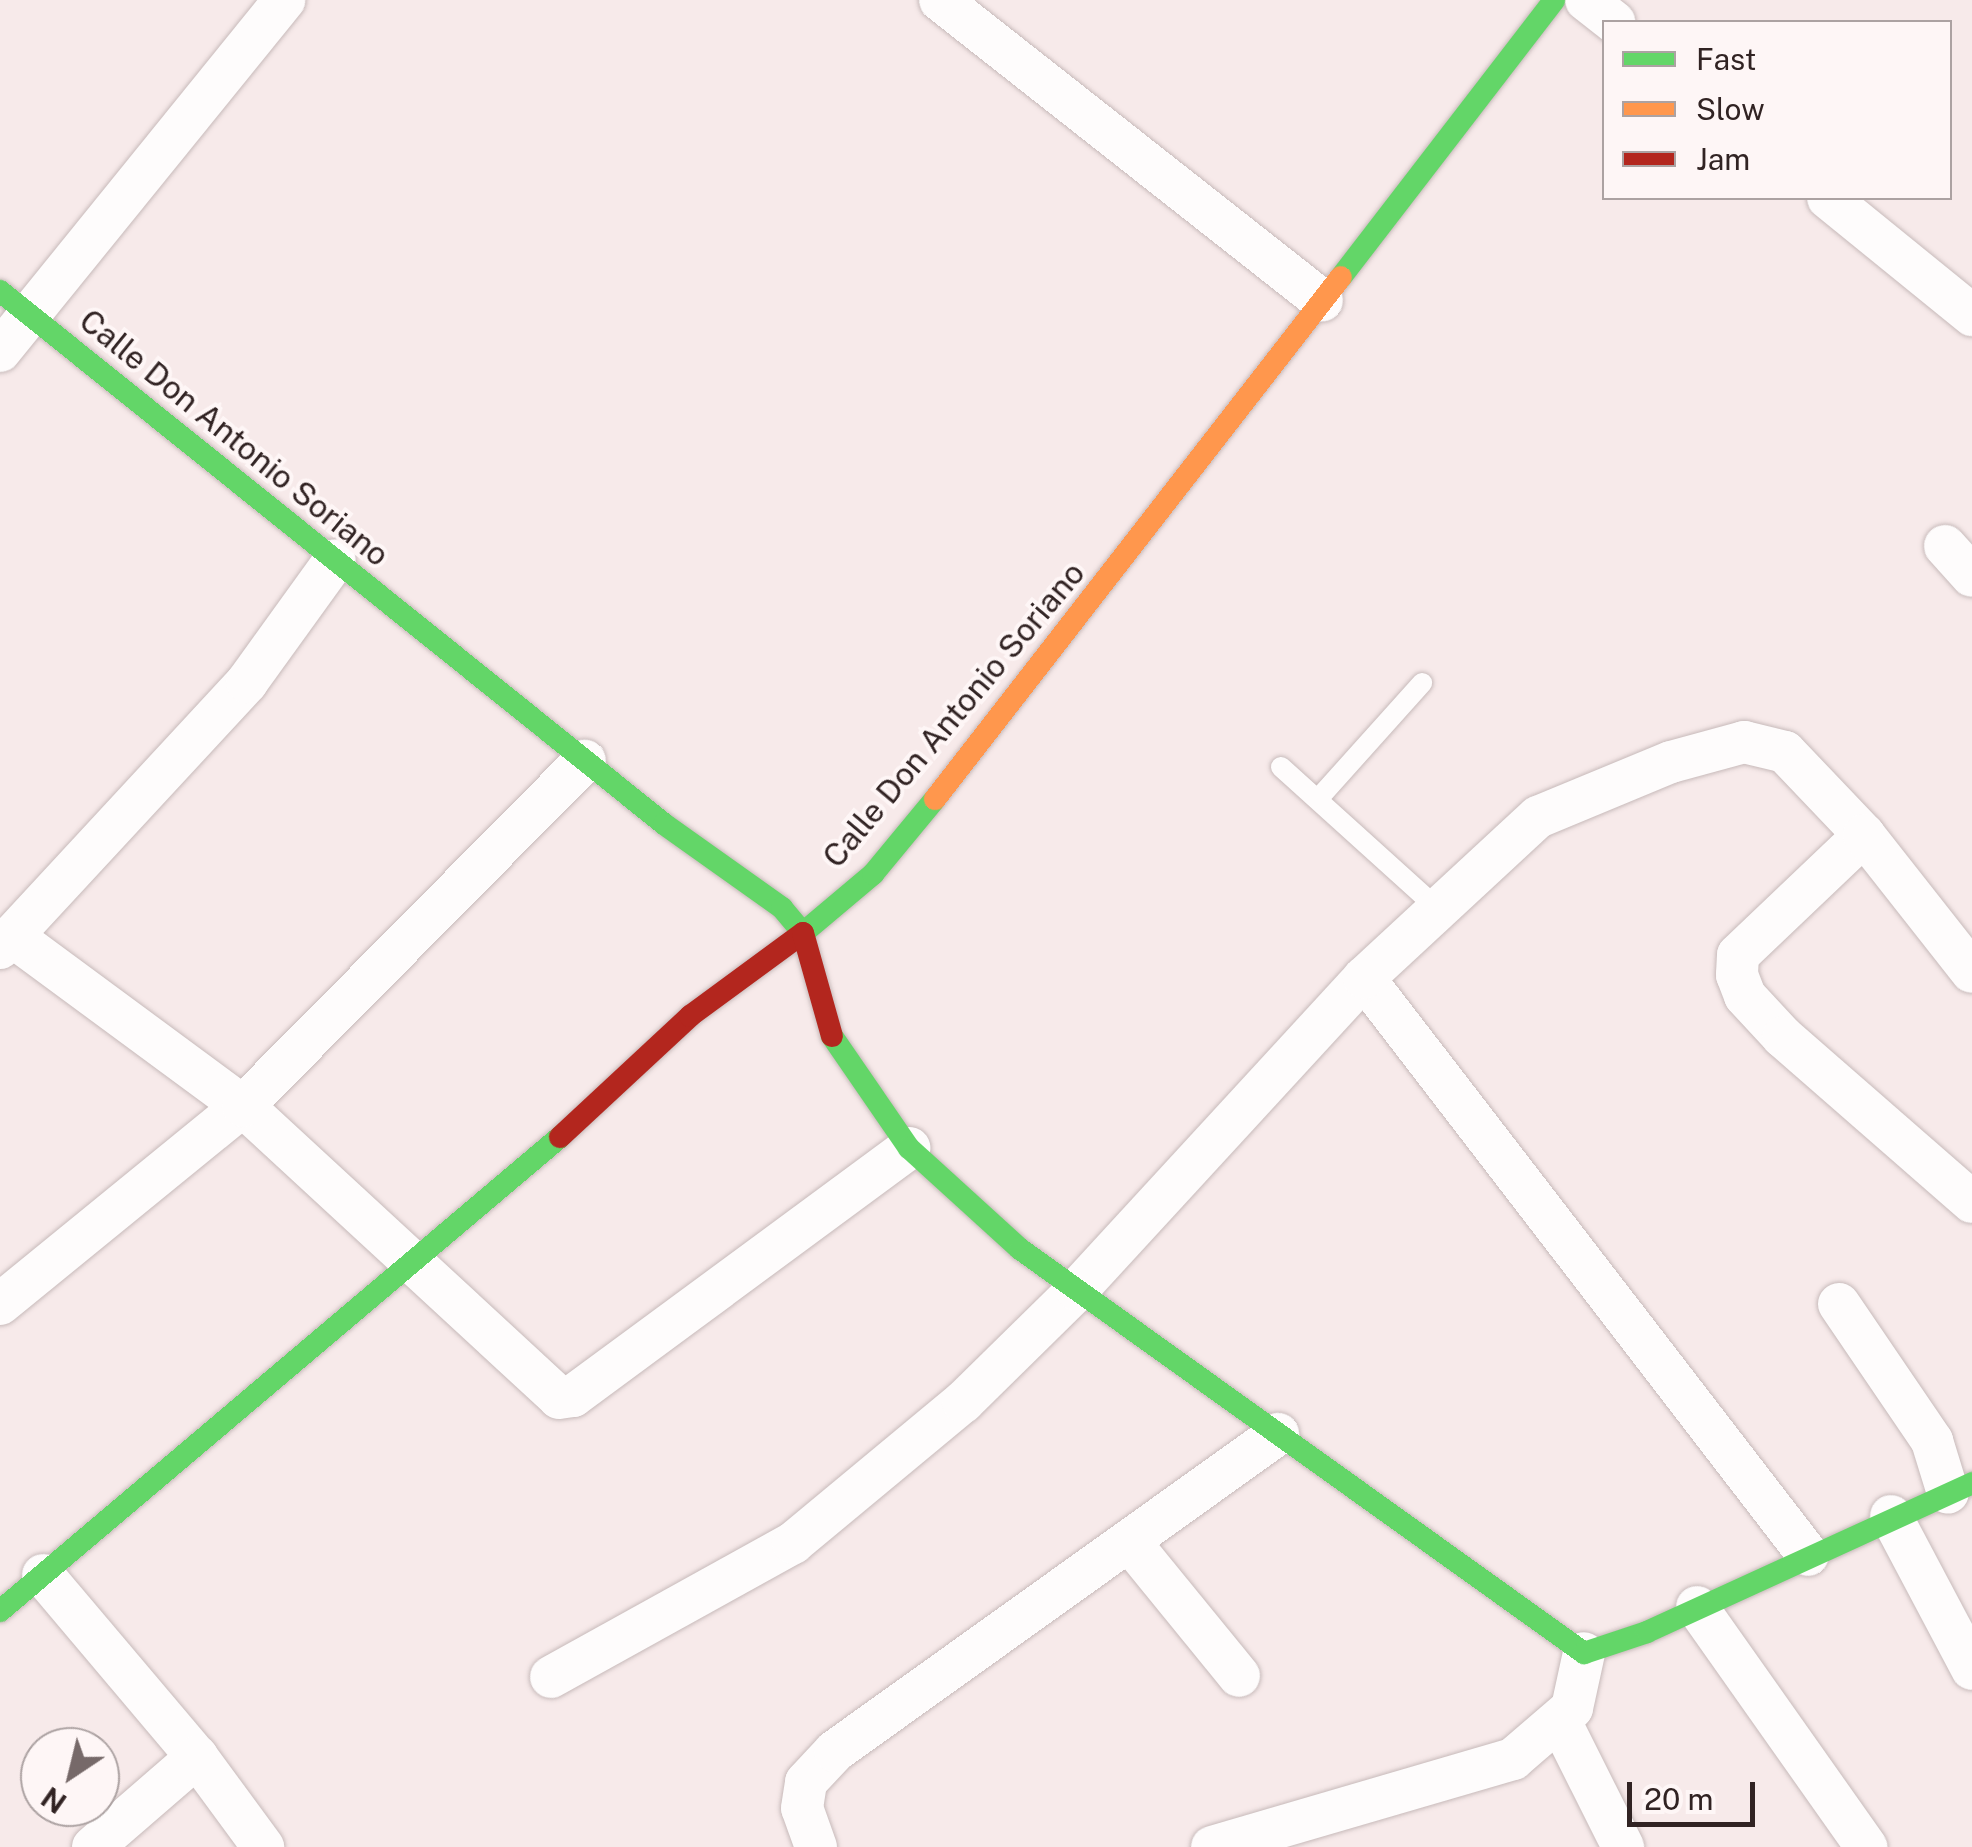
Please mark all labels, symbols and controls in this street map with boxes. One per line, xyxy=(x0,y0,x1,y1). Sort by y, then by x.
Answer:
legend xyxy=(1602,20,1952,200)
text: Fast xyxy=(1696,41,1756,77)
text: Slow xyxy=(1696,91,1765,127)
text: Jam xyxy=(1696,141,1750,177)
street label: Calle Don Antonio Soriano xyxy=(71,301,397,575)
street label: Calle Don Antonio Soriano xyxy=(815,554,1093,876)
north arrow xyxy=(20,1727,120,1827)
scale bar xyxy=(1632,1762,1760,1824)
text: N xyxy=(35,1781,72,1820)
text: 20 m xyxy=(1644,1781,1713,1817)

